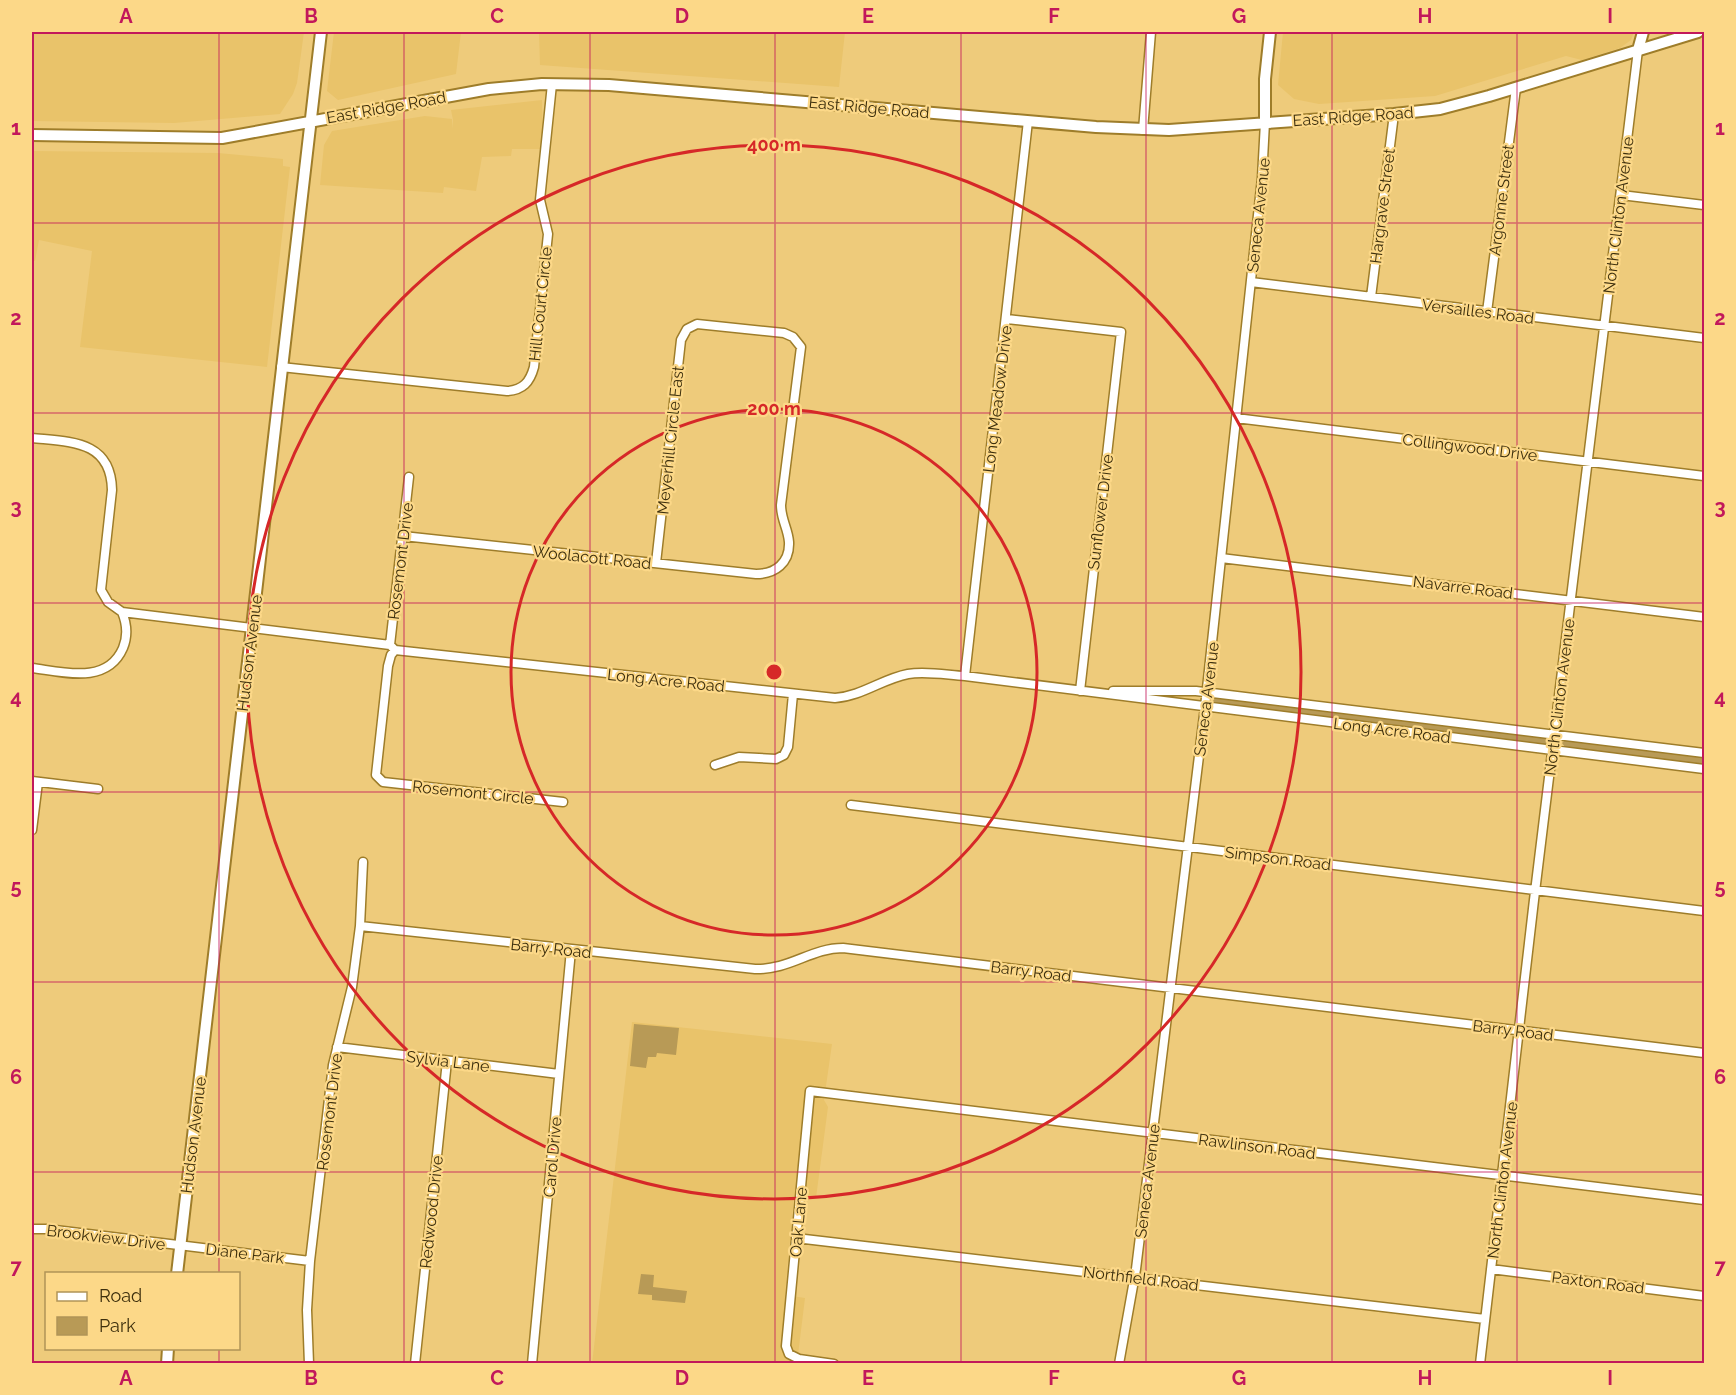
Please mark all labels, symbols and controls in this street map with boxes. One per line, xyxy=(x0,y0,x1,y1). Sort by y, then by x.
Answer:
text: A xyxy=(119,4,133,28)
text: B xyxy=(304,4,318,28)
text: C xyxy=(490,4,504,28)
text: D xyxy=(675,4,689,28)
text: E xyxy=(862,4,874,28)
text: F xyxy=(1048,4,1060,28)
text: G xyxy=(1232,4,1246,28)
text: H xyxy=(1418,4,1432,28)
text: I xyxy=(1607,4,1613,28)
street label: East Ridge Road xyxy=(325,88,447,127)
street label: East Ridge Road xyxy=(808,93,930,122)
street label: East Ridge Road xyxy=(1292,103,1414,130)
text: 1 xyxy=(11,116,21,140)
text: 1 xyxy=(1715,116,1725,140)
text: 400 m xyxy=(747,134,801,155)
street label: North Clinton Avenue xyxy=(1599,135,1638,295)
street label: Argonne Street xyxy=(1485,143,1518,257)
street label: Hargrave Street xyxy=(1366,147,1399,265)
street label: Seneca Avenue xyxy=(1243,157,1274,273)
street label: Hill Court Circle xyxy=(525,246,556,362)
street label: Versailles Road xyxy=(1421,295,1535,328)
text: 2 xyxy=(10,306,22,330)
text: 2 xyxy=(1714,306,1726,330)
street label: Long Meadow Drive xyxy=(979,324,1016,474)
street label: Meyerhill Circle East xyxy=(653,364,688,515)
text: 200 m xyxy=(747,398,801,419)
street label: Collingwood Drive xyxy=(1401,430,1539,465)
street label: Sunflower Drive xyxy=(1084,453,1117,571)
text: 3 xyxy=(10,495,22,519)
text: 3 xyxy=(1714,495,1726,519)
street label: Rosemont Drive xyxy=(384,501,417,621)
street label: Woolacott Road xyxy=(532,542,652,573)
street label: Navarre Road xyxy=(1412,572,1514,603)
street label: Hudson Avenue xyxy=(233,594,266,713)
street label: North Clinton Avenue xyxy=(1540,617,1579,777)
street label: Seneca Avenue xyxy=(1190,641,1223,757)
centre of rings xyxy=(764,662,784,682)
street label: Long Acre Road xyxy=(606,665,726,696)
text: 4 xyxy=(10,685,22,709)
text: 4 xyxy=(1714,685,1726,709)
street label: Long Acre Road xyxy=(1332,714,1452,747)
street label: Rosemont Circle xyxy=(411,777,535,808)
street label: Simpson Road xyxy=(1224,843,1332,874)
text: 5 xyxy=(10,875,22,899)
text: 5 xyxy=(1714,875,1726,899)
street label: Barry Road xyxy=(510,935,592,962)
street label: Barry Road xyxy=(989,957,1072,986)
street label: Barry Road xyxy=(1471,1016,1554,1045)
street label: Sylvia Lane xyxy=(405,1047,491,1076)
street label: Rosemont Drive xyxy=(313,1052,346,1172)
text: 6 xyxy=(10,1065,22,1089)
text: 6 xyxy=(1714,1065,1726,1089)
street label: Hudson Avenue xyxy=(177,1076,210,1195)
street label: North Clinton Avenue xyxy=(1483,1100,1522,1260)
street label: Carol Drive xyxy=(540,1116,565,1198)
street label: Seneca Avenue xyxy=(1131,1123,1164,1239)
street label: Rawlinson Road xyxy=(1197,1130,1317,1163)
street label: Redwood Drive xyxy=(416,1155,447,1269)
street label: Oak Lane xyxy=(786,1186,811,1258)
street label: Brookview Drive xyxy=(45,1221,166,1254)
street label: Diane Park xyxy=(205,1239,286,1268)
text: 7 xyxy=(10,1255,22,1279)
text: 7 xyxy=(1714,1255,1726,1279)
street label: Northfield Road xyxy=(1082,1262,1200,1295)
street label: Paxton Road xyxy=(1551,1267,1645,1298)
legend xyxy=(45,1272,240,1350)
text: Road xyxy=(99,1285,142,1306)
text: Park xyxy=(99,1315,136,1336)
text: A xyxy=(119,1366,133,1390)
text: B xyxy=(304,1366,318,1390)
text: C xyxy=(490,1366,504,1390)
text: D xyxy=(675,1366,689,1390)
text: E xyxy=(862,1366,874,1390)
text: F xyxy=(1048,1366,1060,1390)
text: G xyxy=(1232,1366,1246,1390)
text: H xyxy=(1418,1366,1432,1390)
text: I xyxy=(1607,1366,1613,1390)

